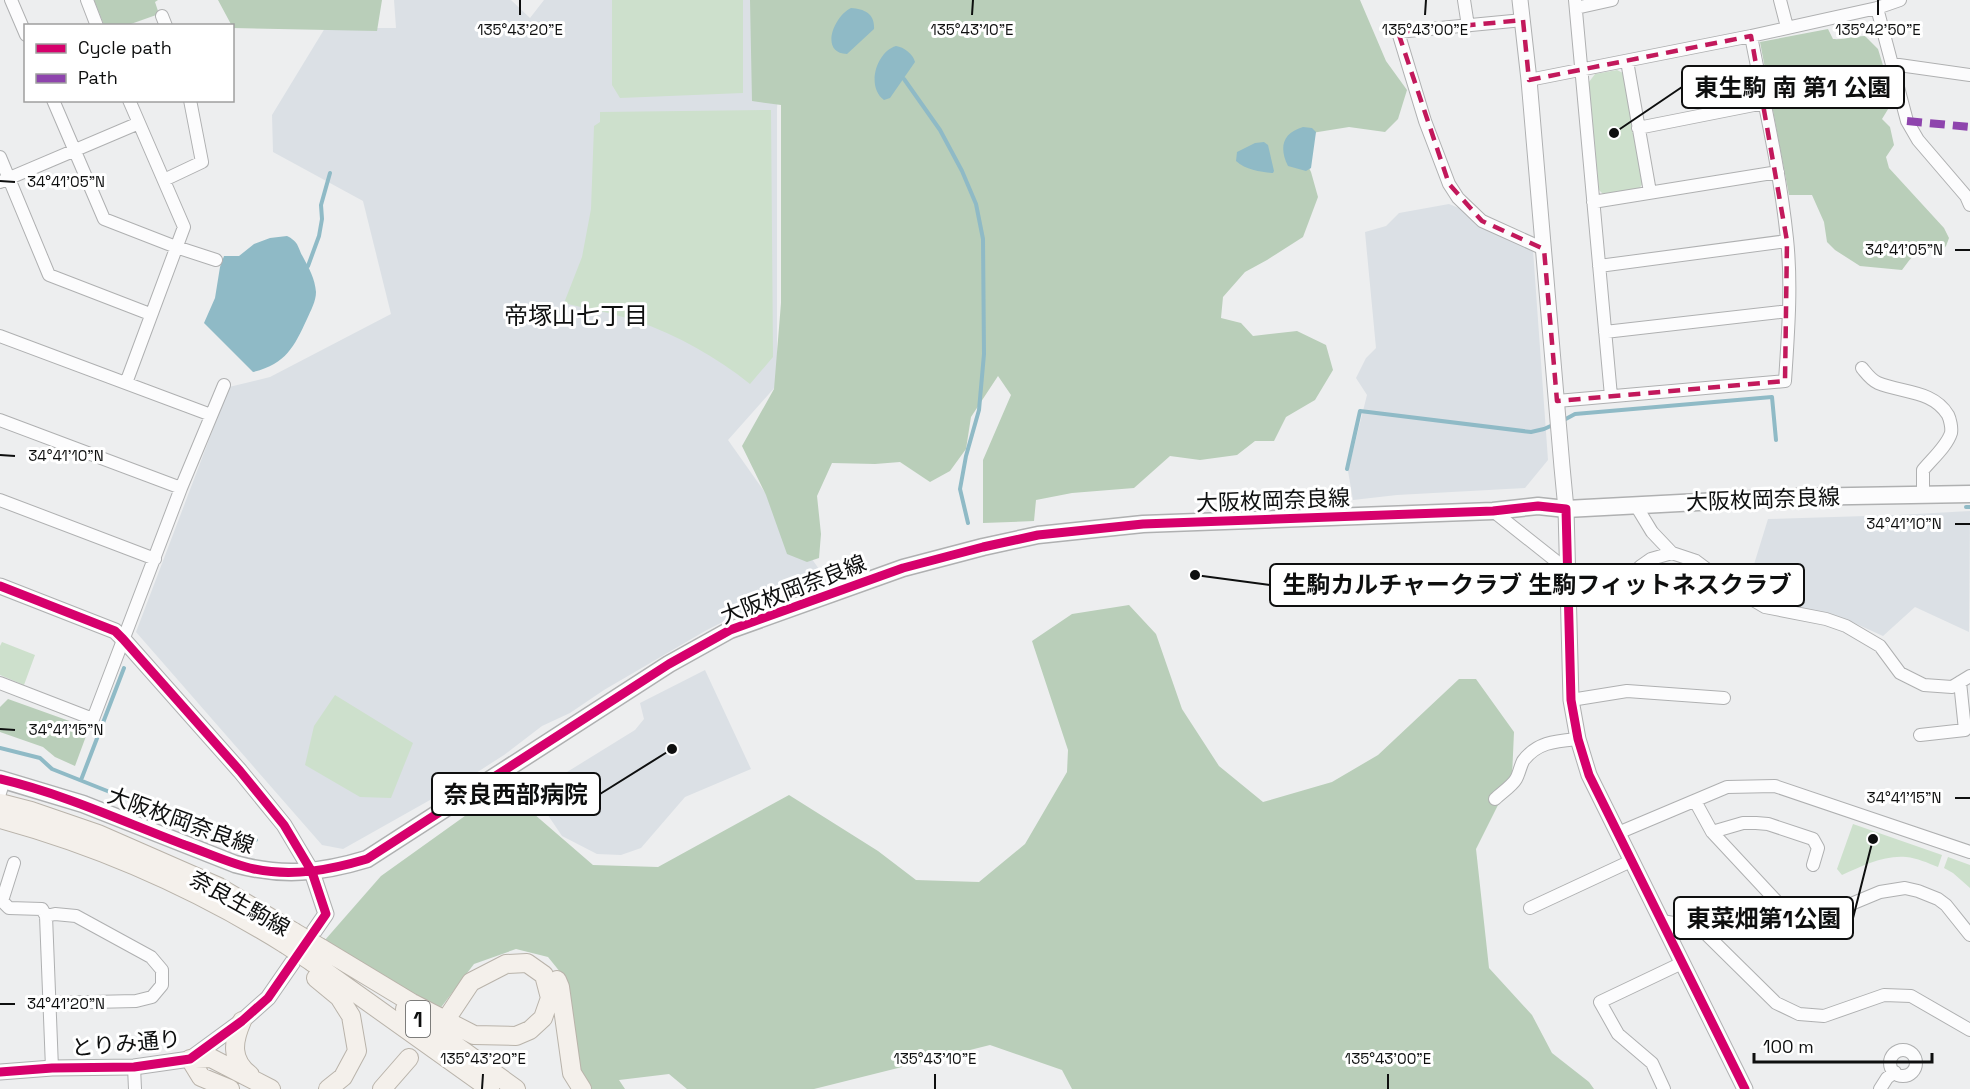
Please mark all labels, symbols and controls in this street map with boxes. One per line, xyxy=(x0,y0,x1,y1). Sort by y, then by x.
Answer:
text: 135°43'20"E xyxy=(477,20,563,39)
text: 135°43'10"E xyxy=(931,20,1013,39)
text: 135°43'00"E xyxy=(1382,20,1468,39)
text: 135°42'50"E xyxy=(1835,20,1921,39)
legend xyxy=(24,24,234,102)
text: Cycle path xyxy=(78,36,172,59)
text: Path xyxy=(78,66,118,89)
callout: 東生駒 南 第1 公園 xyxy=(1682,66,1904,108)
text: 東生駒 南 第1 公園 xyxy=(1694,72,1892,103)
text: 34°41'05"N xyxy=(27,172,105,191)
text: 34°41'05"N xyxy=(1865,240,1943,259)
district label: 帝塚山七丁目 xyxy=(504,300,648,331)
text: 34°41'10"N xyxy=(28,446,104,465)
street label: 大阪枚岡奈良線 xyxy=(1686,482,1840,516)
street label: 大阪枚岡奈良線 xyxy=(1196,483,1350,517)
text: 34°41'10"N xyxy=(1866,514,1942,533)
street label: 大阪枚岡奈良線 xyxy=(716,548,870,630)
callout: 生駒カルチャークラブ 生駒フィットネスクラブ xyxy=(1270,564,1804,606)
text: 生駒カルチャークラブ 生駒フィットネスクラブ xyxy=(1282,569,1792,600)
text: 34°41'15"N xyxy=(29,720,103,739)
callout: 奈良西部病院 xyxy=(432,773,600,815)
text: 奈良西部病院 xyxy=(444,779,588,810)
street label: 大阪枚岡奈良線 xyxy=(104,781,258,859)
text: 34°41'15"N xyxy=(1867,788,1941,807)
street label: 奈良生駒線 xyxy=(185,864,295,942)
callout: 東菜畑第1公園 xyxy=(1674,897,1853,939)
text: 東菜畑第1公園 xyxy=(1687,903,1841,934)
text: 34°41'20"N xyxy=(27,994,105,1013)
road number: 1 xyxy=(406,1001,430,1037)
street label: とりみ通り xyxy=(70,1024,182,1062)
scale bar xyxy=(1754,1026,1932,1064)
text: 100 m xyxy=(1763,1035,1814,1058)
text: 135°43'20"E xyxy=(440,1049,526,1068)
text: 135°43'10"E xyxy=(894,1049,976,1068)
text: 135°43'00"E xyxy=(1345,1049,1431,1068)

